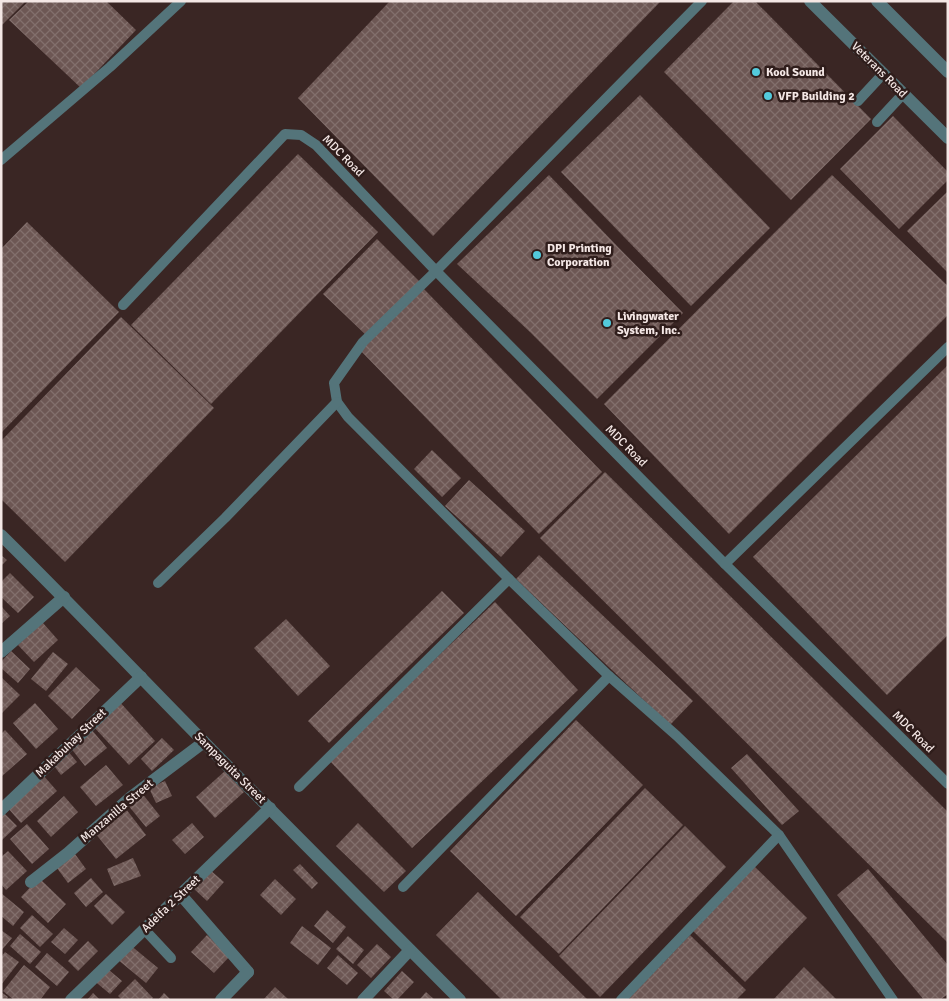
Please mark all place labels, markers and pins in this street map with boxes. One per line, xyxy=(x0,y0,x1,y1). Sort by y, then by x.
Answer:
place label: Kool Sound xyxy=(766,65,825,80)
marker: Kool Sound xyxy=(750,66,762,78)
place label: VFP Building 2 xyxy=(778,89,855,104)
marker: VFP Building 2 xyxy=(762,90,774,102)
place label: DPI Printing Corporation xyxy=(547,241,612,270)
marker: DPI Printing Corporation xyxy=(531,249,543,261)
place label: Livingwater System, Inc. xyxy=(617,309,681,338)
marker: Livingwater System, Inc. xyxy=(601,317,613,329)

